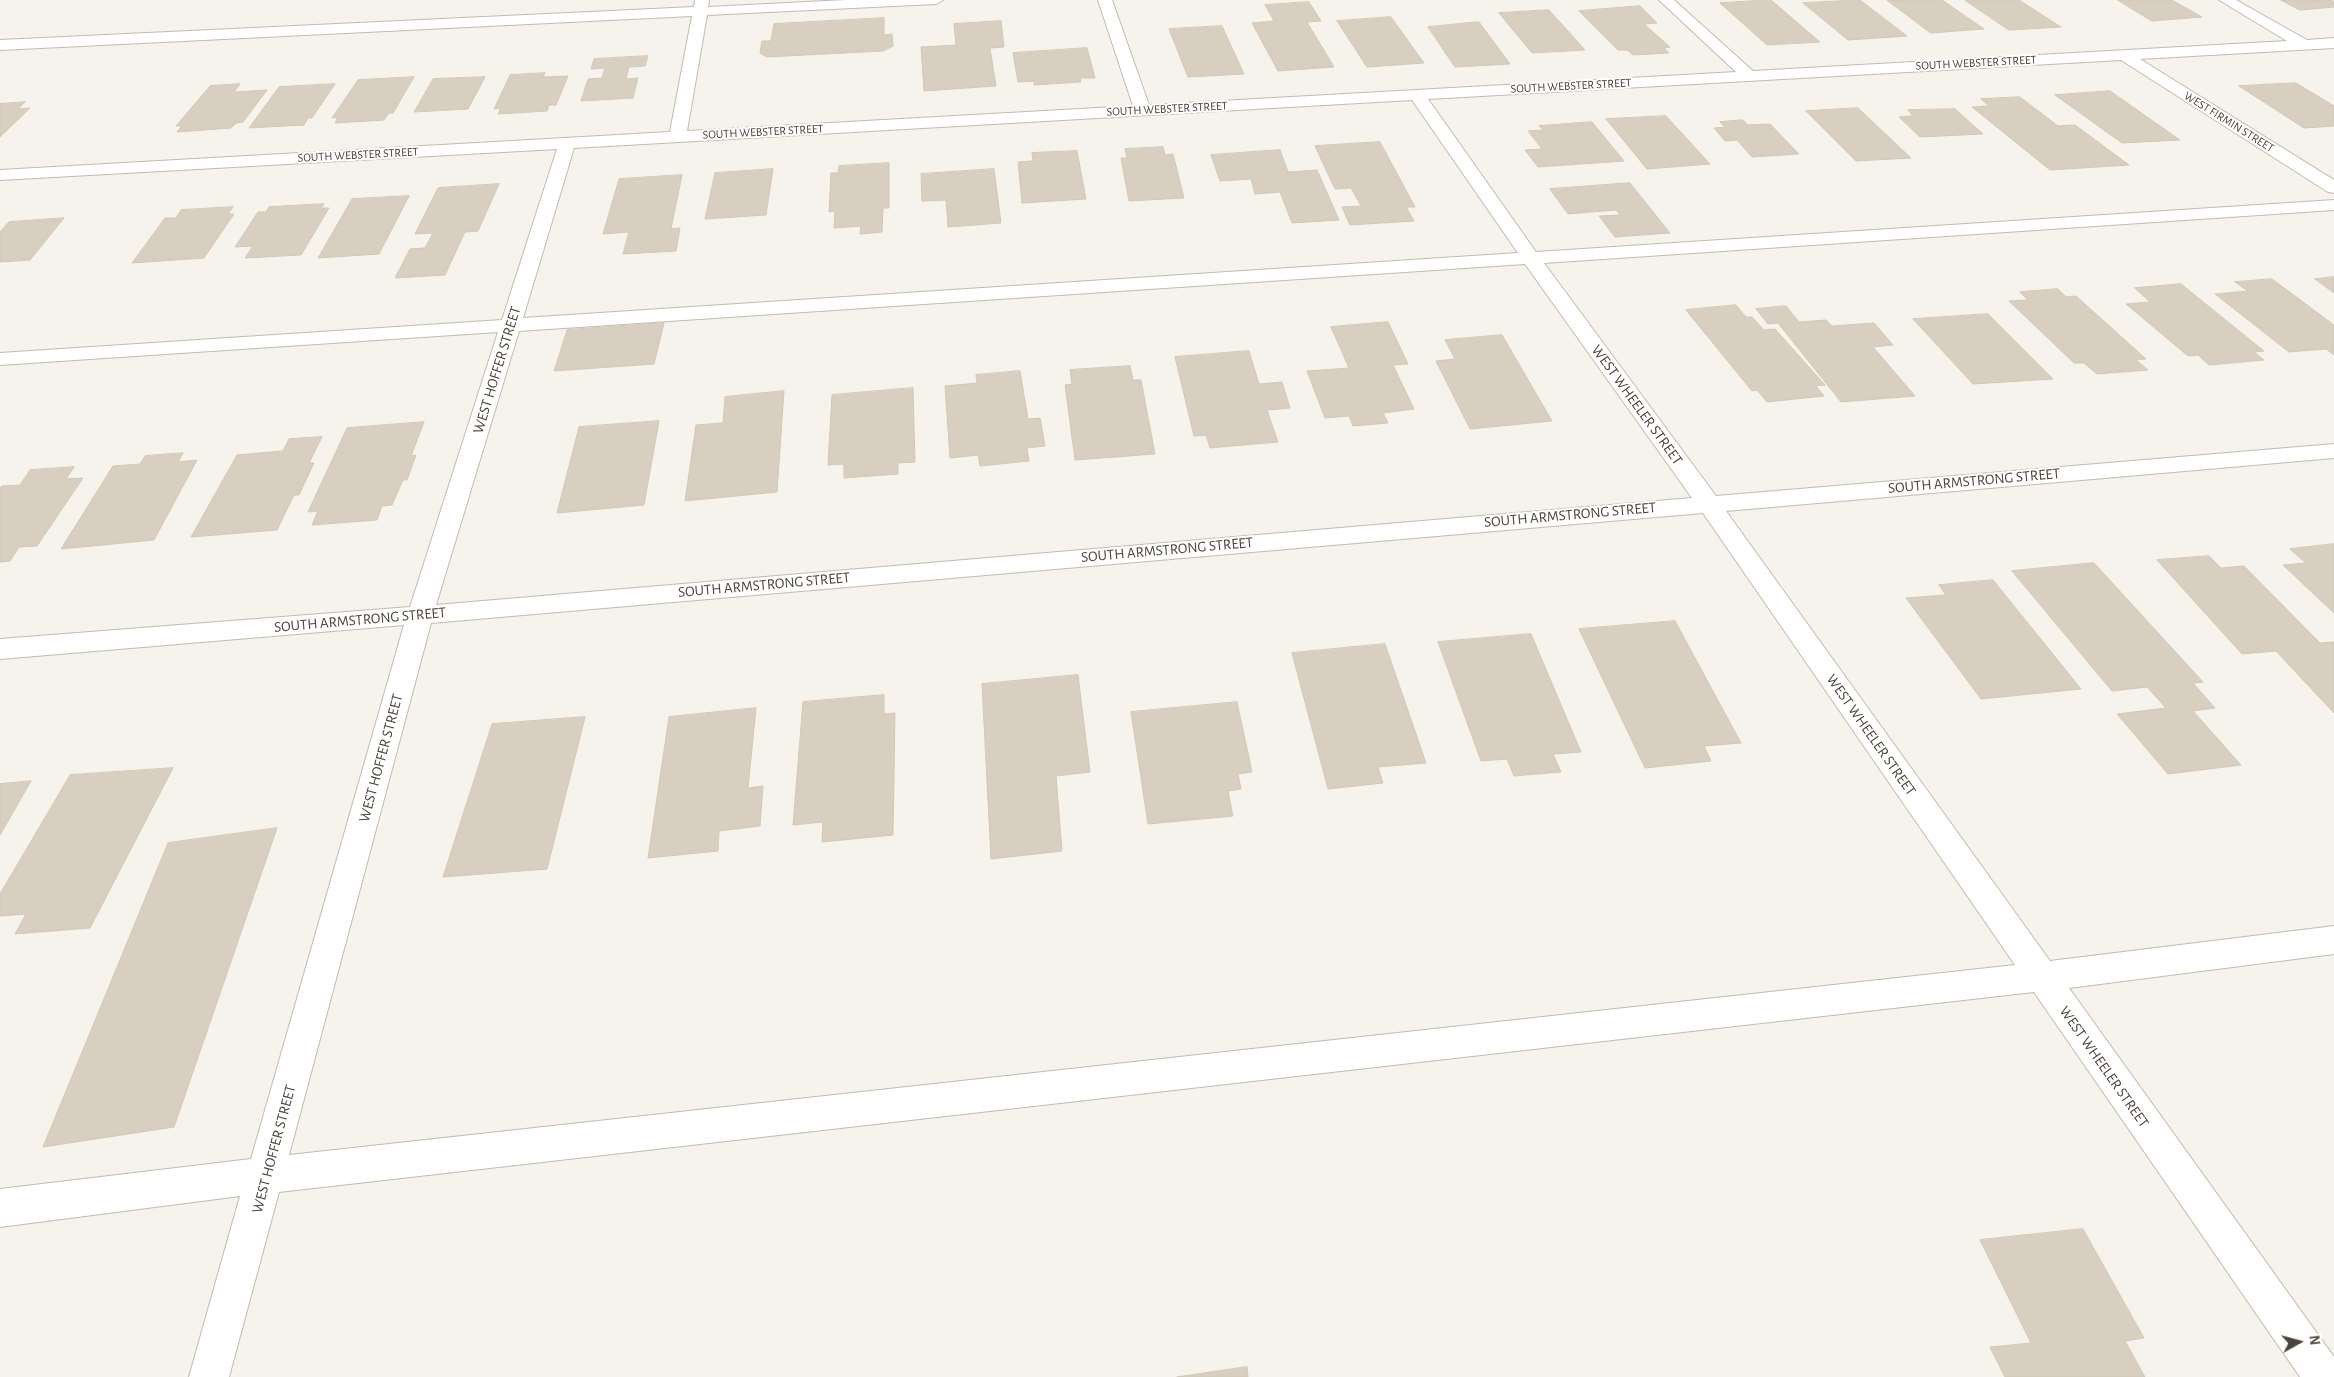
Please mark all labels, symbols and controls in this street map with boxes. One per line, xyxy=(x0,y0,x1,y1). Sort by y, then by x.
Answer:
street label: SOUTH WEBSTER STREET xyxy=(1915,53,2037,73)
street label: SOUTH WEBSTER STREET xyxy=(1510,76,1632,96)
street label: WEST FIRMIN STREET xyxy=(2181,89,2277,155)
street label: SOUTH WEBSTER STREET xyxy=(1106,99,1228,119)
street label: SOUTH WEBSTER STREET xyxy=(702,122,824,142)
street label: SOUTH WEBSTER STREET xyxy=(297,145,419,165)
street label: WEST HOFFER STREET xyxy=(469,304,525,436)
street label: WEST WHEELER STREET xyxy=(1587,341,1687,469)
street label: SOUTH ARMSTRONG STREET xyxy=(1887,465,2061,497)
street label: SOUTH ARMSTRONG STREET xyxy=(1483,499,1657,531)
street label: SOUTH ARMSTRONG STREET xyxy=(1080,534,1254,566)
street label: SOUTH ARMSTRONG STREET xyxy=(677,569,851,601)
street label: SOUTH ARMSTRONG STREET xyxy=(273,604,447,636)
street label: WEST WHEELER STREET xyxy=(1822,671,1920,799)
street label: WEST HOFFER STREET xyxy=(355,692,407,824)
street label: WEST WHEELER STREET xyxy=(2055,1003,2153,1131)
street label: WEST HOFFER STREET xyxy=(248,1083,300,1215)
north arrow xyxy=(2274,1317,2324,1367)
text: N xyxy=(2306,1334,2321,1346)

